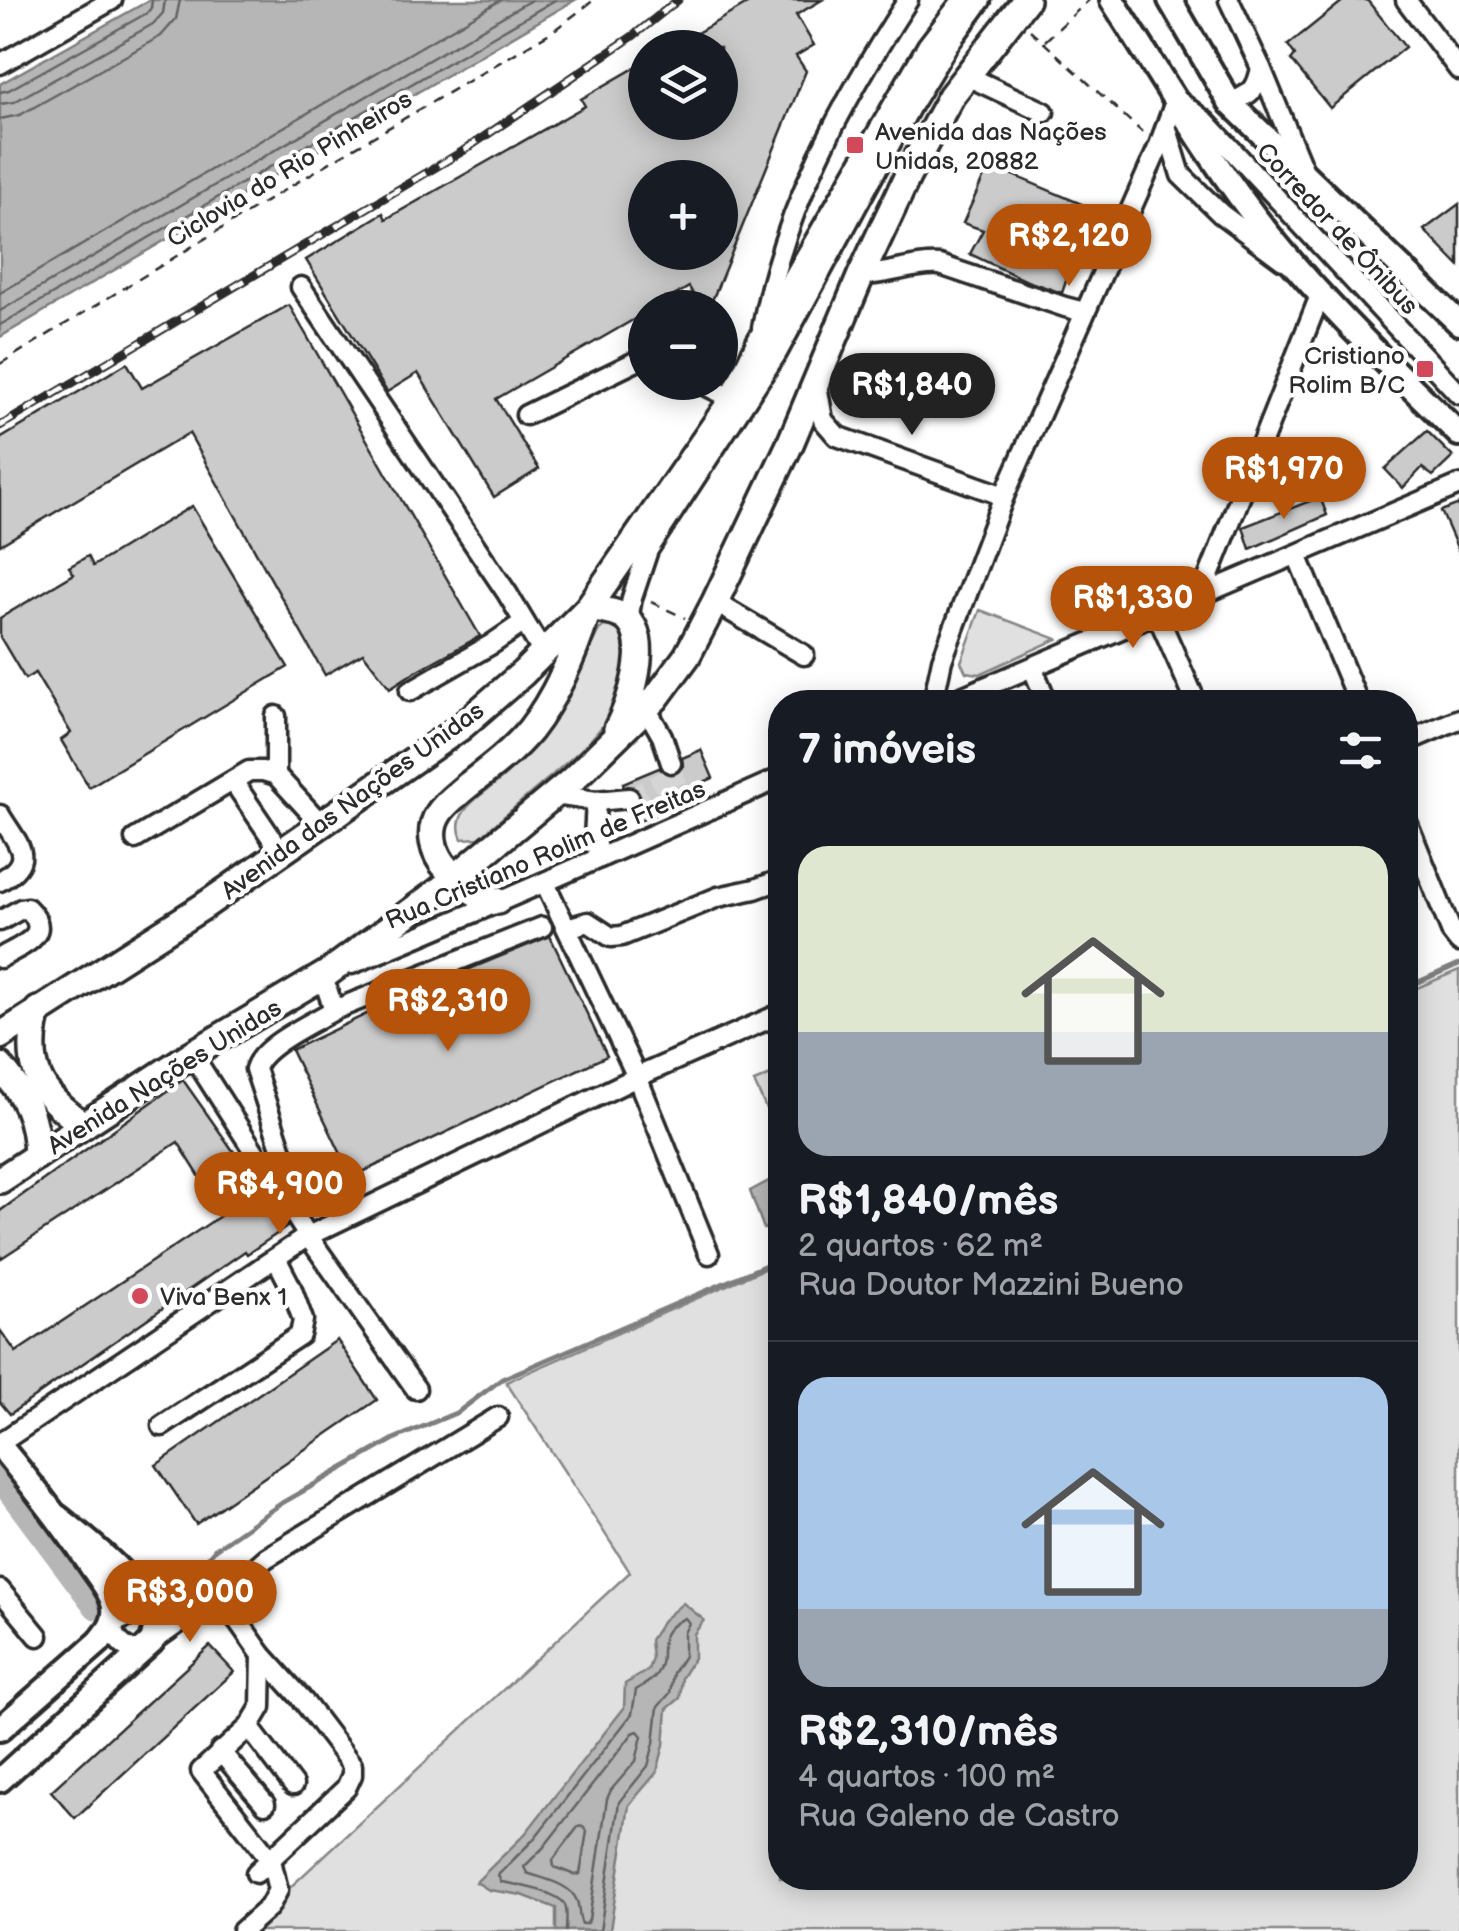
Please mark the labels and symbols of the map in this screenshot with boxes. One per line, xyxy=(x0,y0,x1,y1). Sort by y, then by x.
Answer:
street label: Ciclovia do Rio Pinheiros xyxy=(162,84,418,255)
place label: Avenida das Nações Unidas, 20882 xyxy=(875,117,1107,177)
marker: Avenida das Nações Unidas, 20882 xyxy=(844,134,866,156)
street label: Corredor de Ônibus xyxy=(1249,137,1425,321)
pin: R$2,120 xyxy=(977,204,1161,289)
place label: Cristiano Rolim B/C xyxy=(1288,341,1405,401)
pin: R$1,840 xyxy=(820,353,1004,438)
marker: Cristiano Rolim B/C xyxy=(1414,358,1436,380)
pin: R$1,970 xyxy=(1192,437,1376,522)
pin: R$1,330 xyxy=(1041,566,1225,651)
street label: Avenida das Nações Unidas xyxy=(215,695,490,907)
street label: Rua Cristiano Rolim de Freitas xyxy=(381,774,710,937)
pin: R$2,310 xyxy=(356,969,540,1054)
street label: Avenida Nações Unidas xyxy=(42,993,287,1162)
pin: R$4,900 xyxy=(188,1152,372,1237)
place label: Viva Benx 1 xyxy=(160,1282,287,1313)
marker: Viva Benx 1 xyxy=(129,1285,151,1307)
pin: R$3,000 xyxy=(98,1560,282,1645)

